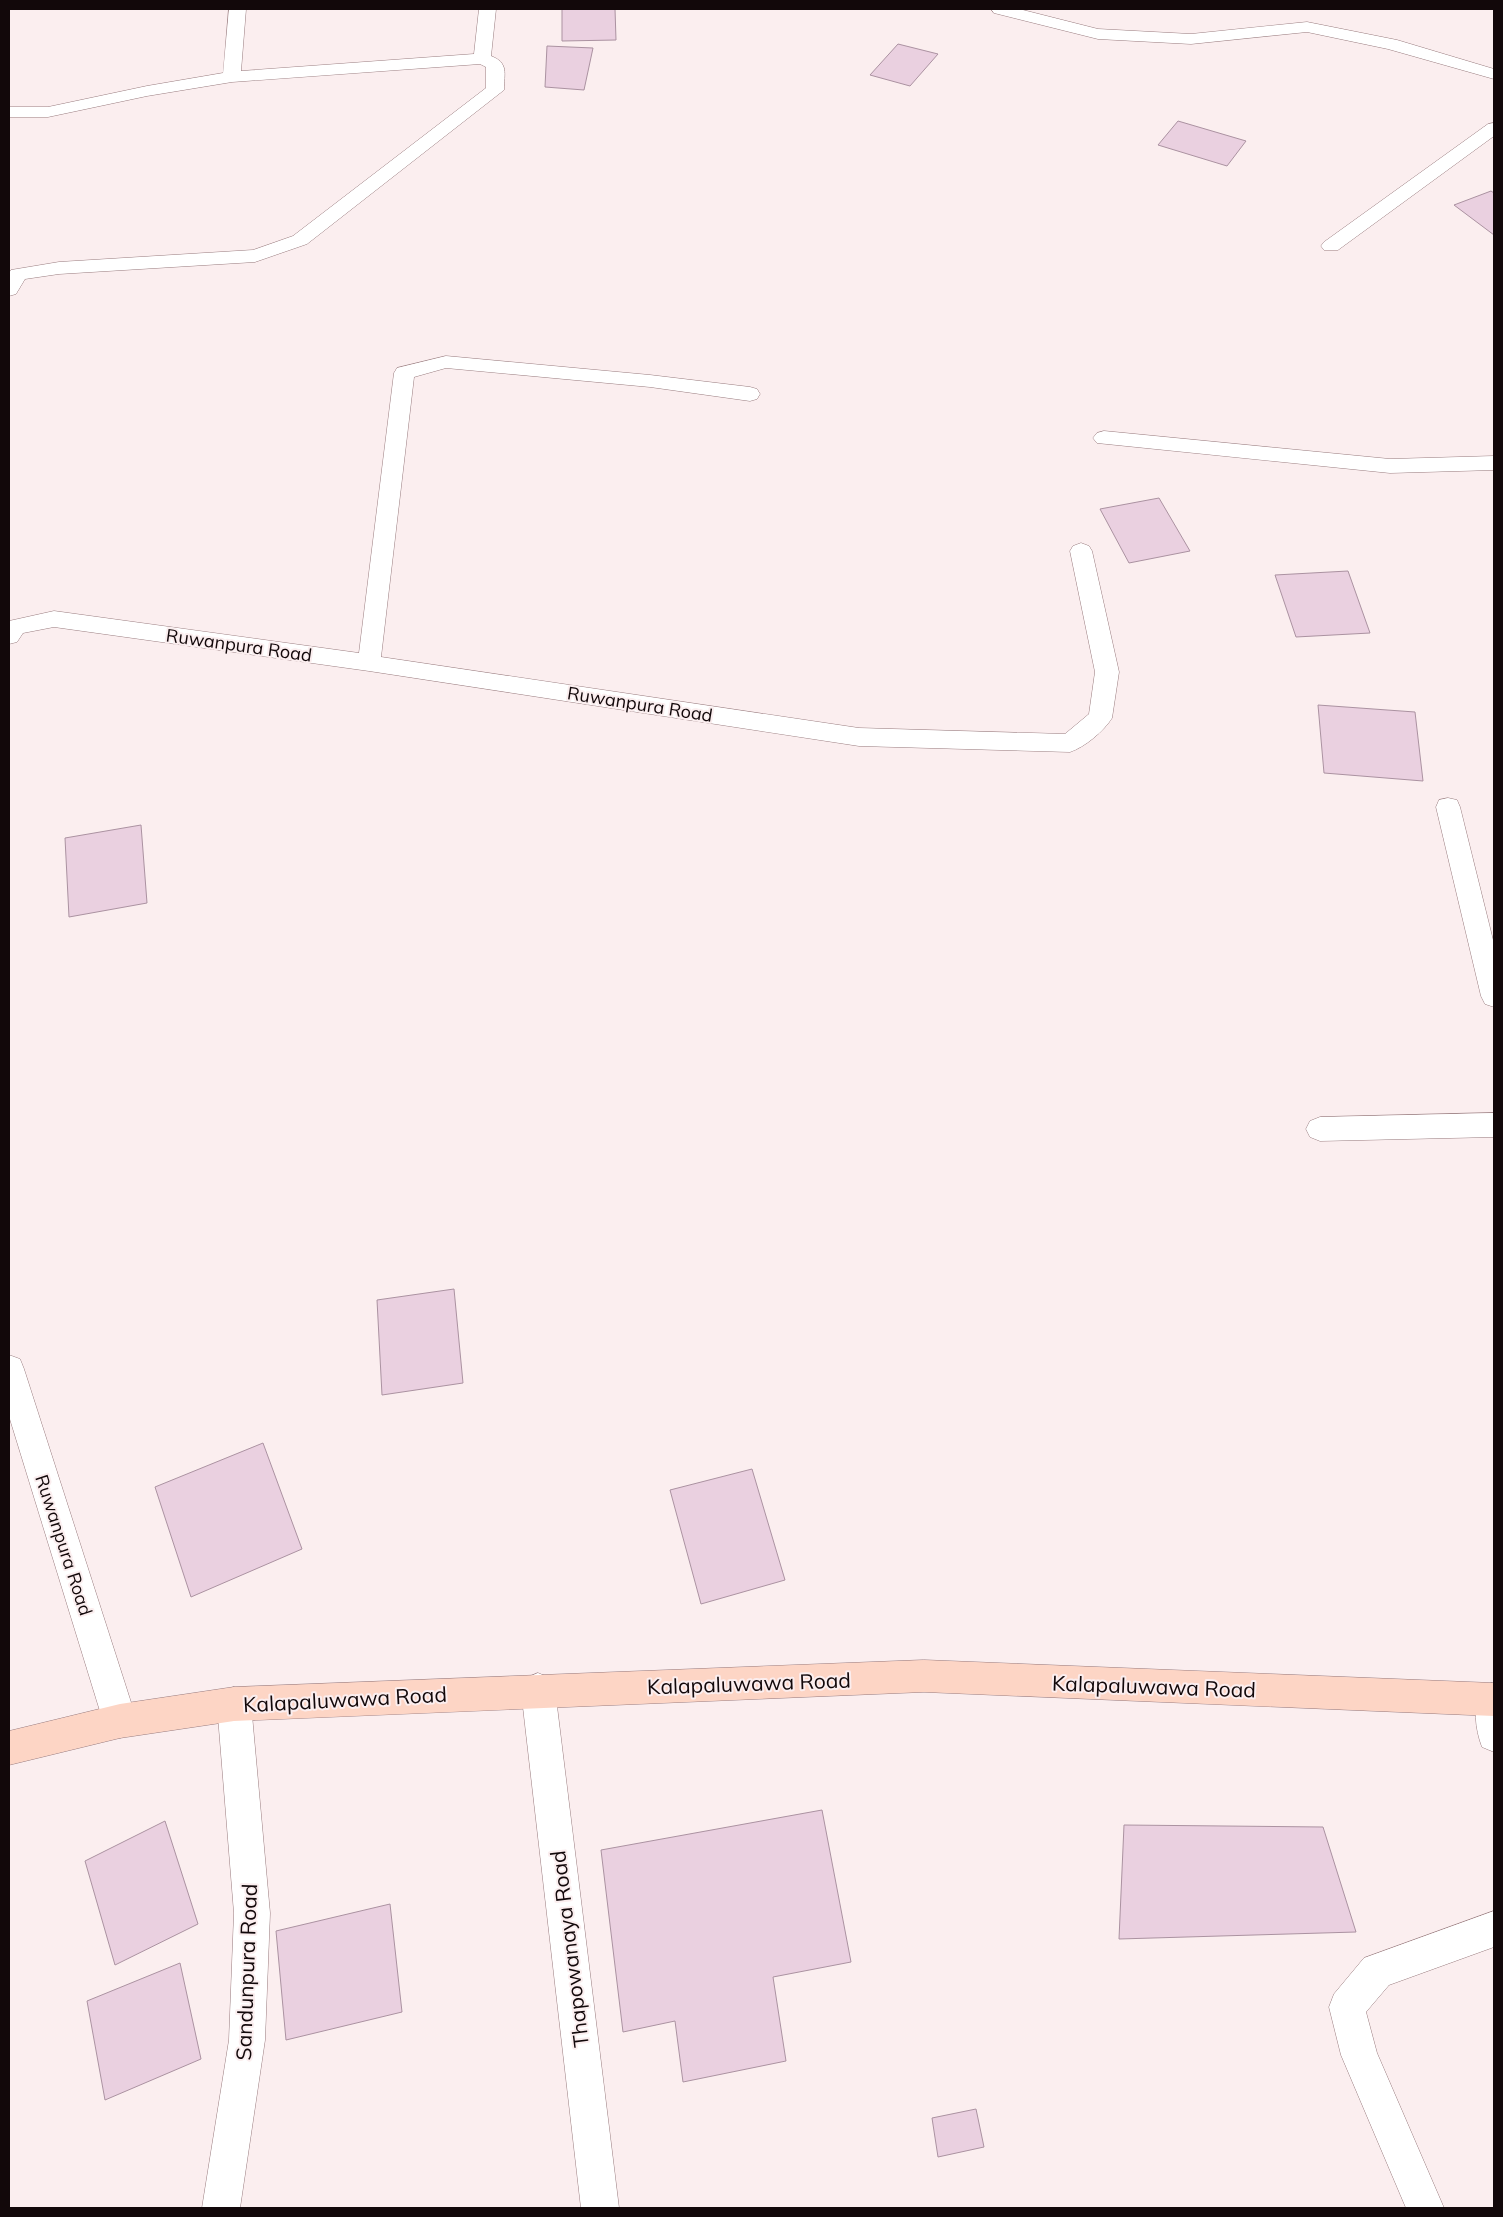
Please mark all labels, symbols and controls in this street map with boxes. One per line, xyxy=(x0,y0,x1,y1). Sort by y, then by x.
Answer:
street label: Ruwanpura Road xyxy=(165,623,313,667)
street label: Ruwanpura Road xyxy=(566,681,714,727)
street label: Ruwanpura Road xyxy=(30,1472,98,1618)
street label: Kalapaluwawa Road xyxy=(647,1666,851,1700)
street label: Kalapaluwawa Road xyxy=(1052,1669,1256,1703)
street label: Kalapaluwawa Road xyxy=(242,1681,448,1717)
street label: Thapowanaya Road xyxy=(544,1849,594,2049)
street label: Sandunpura Road xyxy=(230,1883,262,2061)

